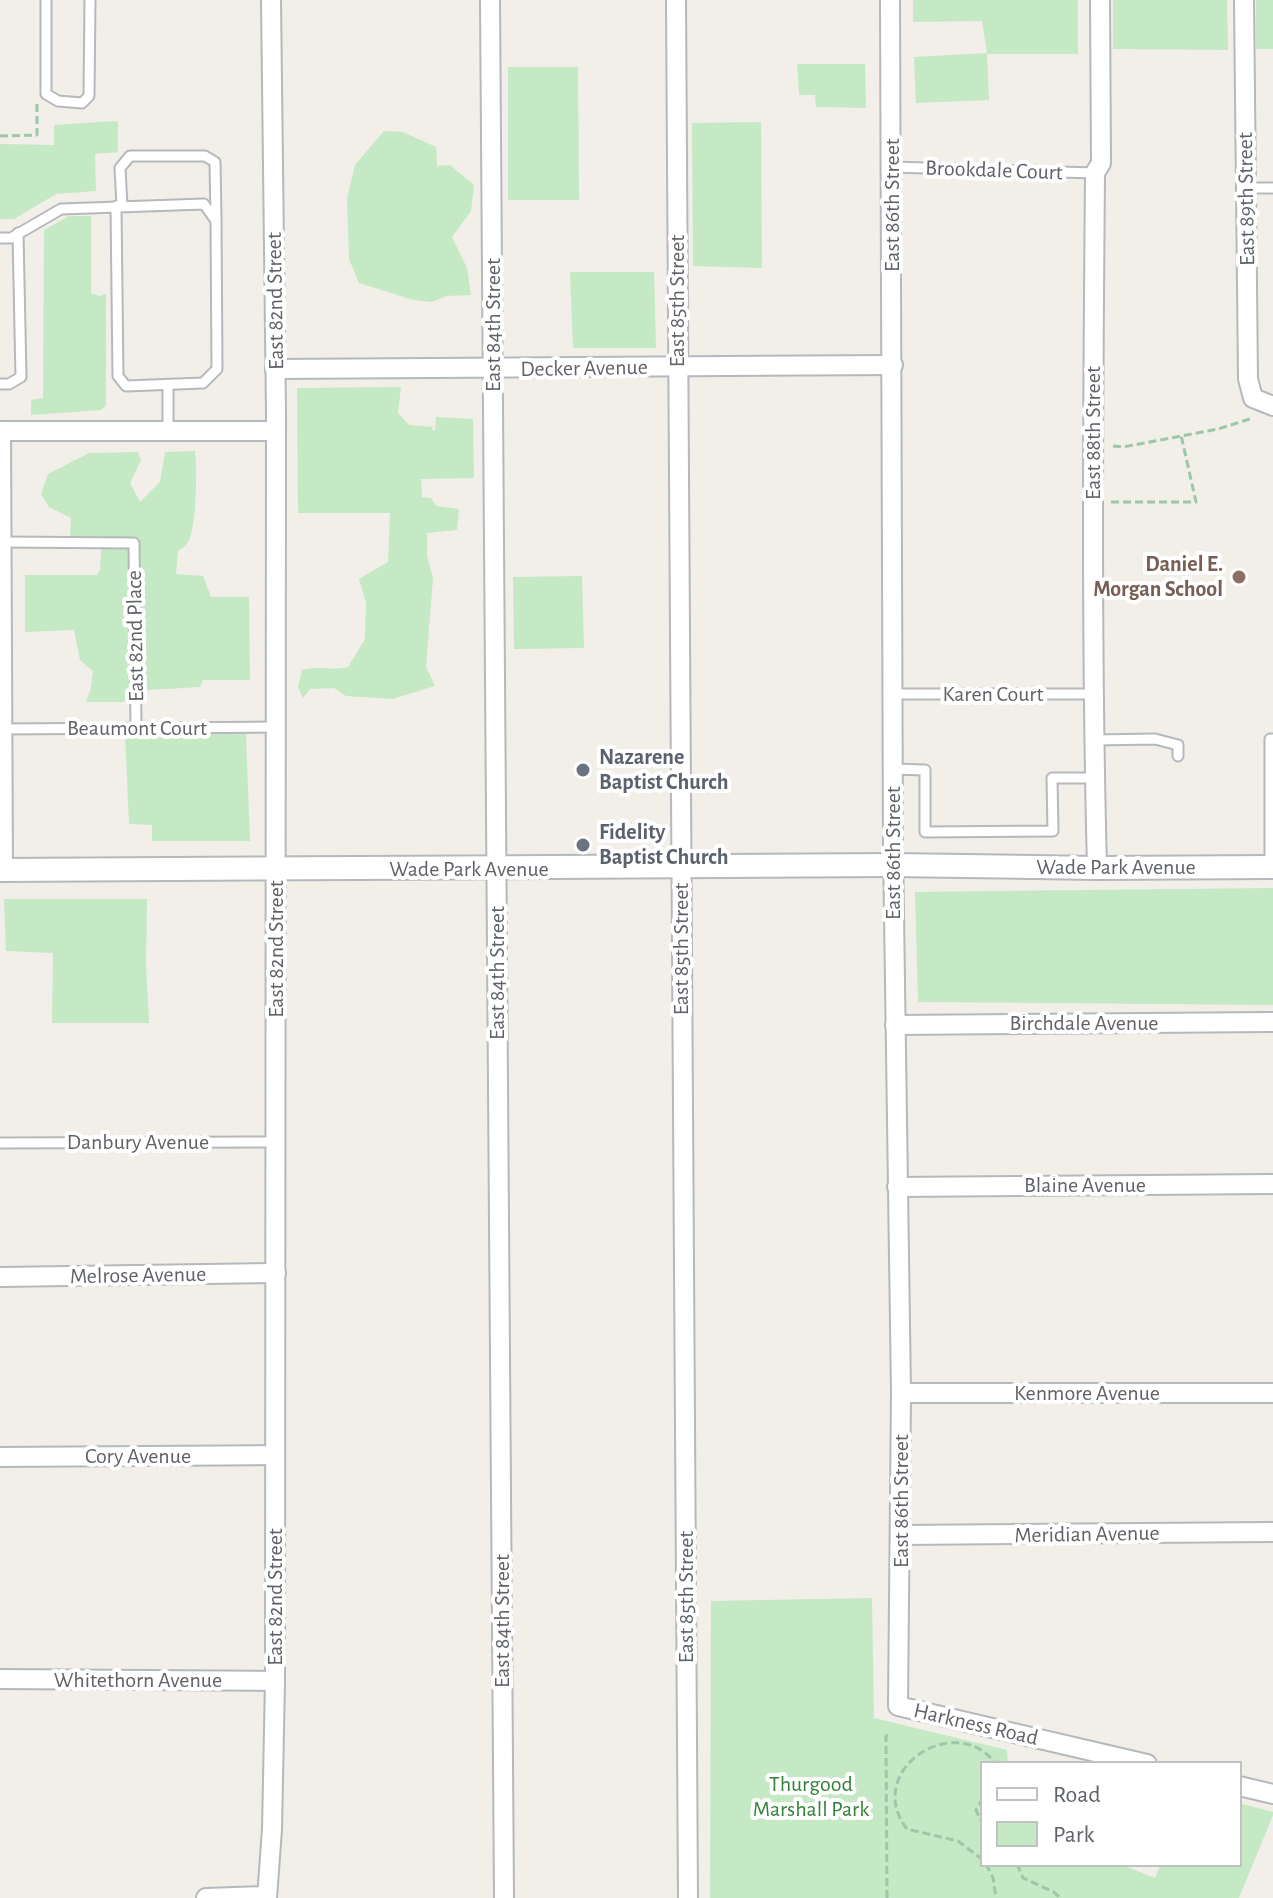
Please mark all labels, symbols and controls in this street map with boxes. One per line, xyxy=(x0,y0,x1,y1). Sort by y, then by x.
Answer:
street label: East 89th Street xyxy=(1234,132,1258,266)
street label: East 86th Street xyxy=(881,138,903,272)
street label: Brookdale Court xyxy=(925,157,1063,183)
street label: East 82nd Street xyxy=(263,232,287,370)
street label: East 85th Street xyxy=(666,235,688,367)
street label: East 84th Street xyxy=(482,258,504,392)
street label: Decker Avenue xyxy=(520,356,648,380)
street label: East 88th Street xyxy=(1082,366,1104,500)
place label: Daniel E. Morgan School xyxy=(1093,553,1223,600)
marker: Daniel E. Morgan School xyxy=(1230,568,1248,586)
street label: East 82nd Place xyxy=(123,570,147,702)
street label: Karen Court xyxy=(943,683,1043,705)
street label: Beaumont Court xyxy=(67,717,207,739)
place label: Nazarene Baptist Church xyxy=(599,746,728,793)
marker: Nazarene Baptist Church xyxy=(574,761,592,779)
street label: East 86th Street xyxy=(882,786,904,920)
place label: Fidelity Baptist Church xyxy=(599,821,728,868)
marker: Fidelity Baptist Church xyxy=(574,836,592,854)
street label: Wade Park Avenue xyxy=(1036,856,1196,878)
street label: Wade Park Avenue xyxy=(389,858,549,880)
street label: East 82nd Street xyxy=(265,880,287,1018)
street label: East 85th Street xyxy=(670,883,692,1015)
street label: East 84th Street xyxy=(486,906,508,1040)
street label: Birchdale Avenue xyxy=(1009,1012,1159,1034)
street label: Danbury Avenue xyxy=(67,1131,209,1153)
street label: Blaine Avenue xyxy=(1024,1174,1146,1196)
street label: Melrose Avenue xyxy=(70,1263,206,1287)
street label: Kenmore Avenue xyxy=(1014,1382,1160,1404)
street label: East 86th Street xyxy=(890,1434,912,1568)
street label: Cory Avenue xyxy=(85,1445,191,1467)
street label: Meridian Avenue xyxy=(1014,1522,1160,1546)
street label: East 82nd Street xyxy=(264,1528,286,1666)
street label: East 85th Street xyxy=(675,1531,697,1663)
street label: East 84th Street xyxy=(491,1554,513,1688)
street label: Whitethorn Avenue xyxy=(54,1669,222,1691)
street label: Harkness Road xyxy=(912,1699,1040,1749)
legend xyxy=(981,1762,1241,1866)
park label: Thurgood Marshall Park xyxy=(753,1773,869,1820)
text: Road xyxy=(1053,1783,1101,1807)
text: Park xyxy=(1053,1823,1094,1847)

